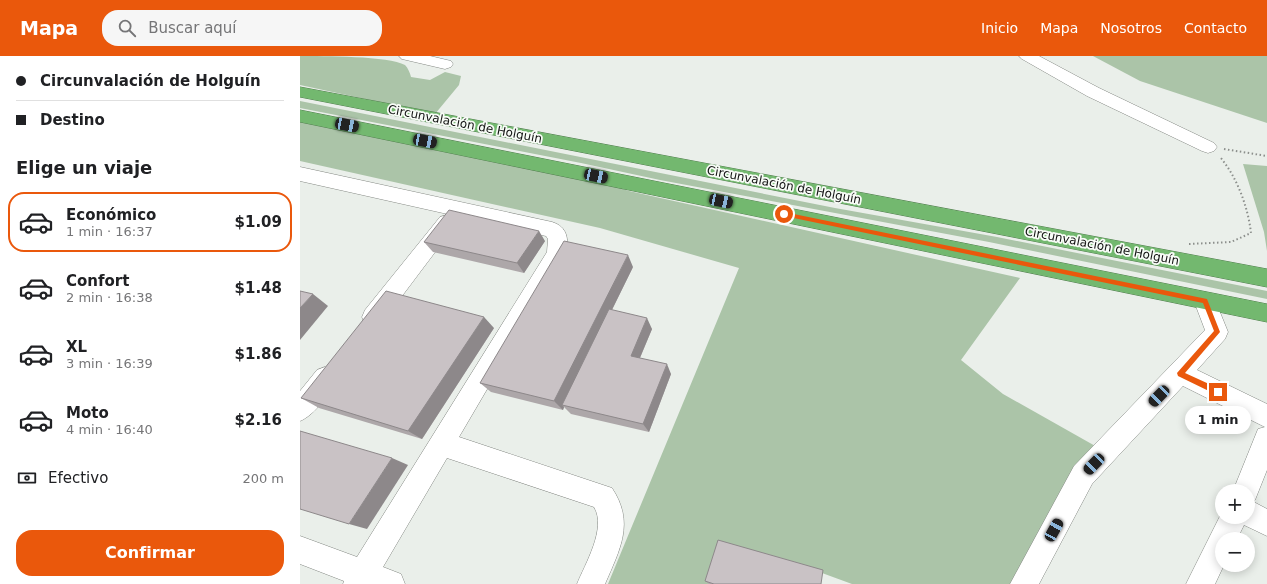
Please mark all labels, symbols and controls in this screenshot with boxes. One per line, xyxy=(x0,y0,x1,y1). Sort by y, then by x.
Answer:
search box xyxy=(102,10,382,46)
text: Mapa xyxy=(20,17,78,39)
icon: search xyxy=(116,17,138,39)
text: Buscar aquí xyxy=(148,19,237,37)
text: Inicio xyxy=(981,20,1018,36)
text: Mapa xyxy=(1040,20,1078,36)
text: Nosotros xyxy=(1100,20,1162,36)
text: Contacto xyxy=(1184,20,1247,36)
text: Circunvalación de Holguín xyxy=(40,72,261,90)
street label: Circunvalación de Holguín xyxy=(387,102,543,146)
text: Destino xyxy=(40,111,105,129)
car xyxy=(334,117,360,133)
car xyxy=(412,133,438,149)
text: Elige un viaje xyxy=(16,157,152,178)
street label: Circunvalación de Holguín xyxy=(706,163,862,207)
car xyxy=(583,168,609,184)
car xyxy=(708,193,734,209)
icon: car xyxy=(18,204,54,240)
route start xyxy=(775,205,793,223)
text: Económico xyxy=(66,206,156,224)
text: $1.09 xyxy=(235,213,282,231)
text: 1 min · 16:37 xyxy=(66,224,153,239)
street label: Circunvalación de Holguín xyxy=(1024,224,1180,268)
icon: car xyxy=(18,270,54,306)
text: Confort xyxy=(66,272,129,290)
text: $1.48 xyxy=(235,279,282,297)
text: 2 min · 16:38 xyxy=(66,290,153,305)
icon: car xyxy=(18,336,54,372)
text: XL xyxy=(66,338,87,356)
text: $1.86 xyxy=(235,345,282,363)
text: 3 min · 16:39 xyxy=(66,356,153,371)
car xyxy=(1146,383,1172,409)
route end xyxy=(1209,383,1227,401)
icon: car xyxy=(18,402,54,438)
text: Moto xyxy=(66,404,109,422)
callout: 1 min xyxy=(1185,406,1251,434)
text: $2.16 xyxy=(235,411,282,429)
text: 1 min xyxy=(1198,412,1238,427)
text: 4 min · 16:40 xyxy=(66,422,153,437)
car xyxy=(1081,451,1107,477)
icon: cash xyxy=(16,467,38,489)
text: Efectivo xyxy=(48,469,108,487)
text: 200 m xyxy=(242,471,284,486)
map controls xyxy=(1215,484,1255,572)
button: + xyxy=(1215,484,1255,524)
car xyxy=(1043,517,1065,543)
button: Confirmar xyxy=(16,530,284,576)
button: − xyxy=(1215,532,1255,572)

